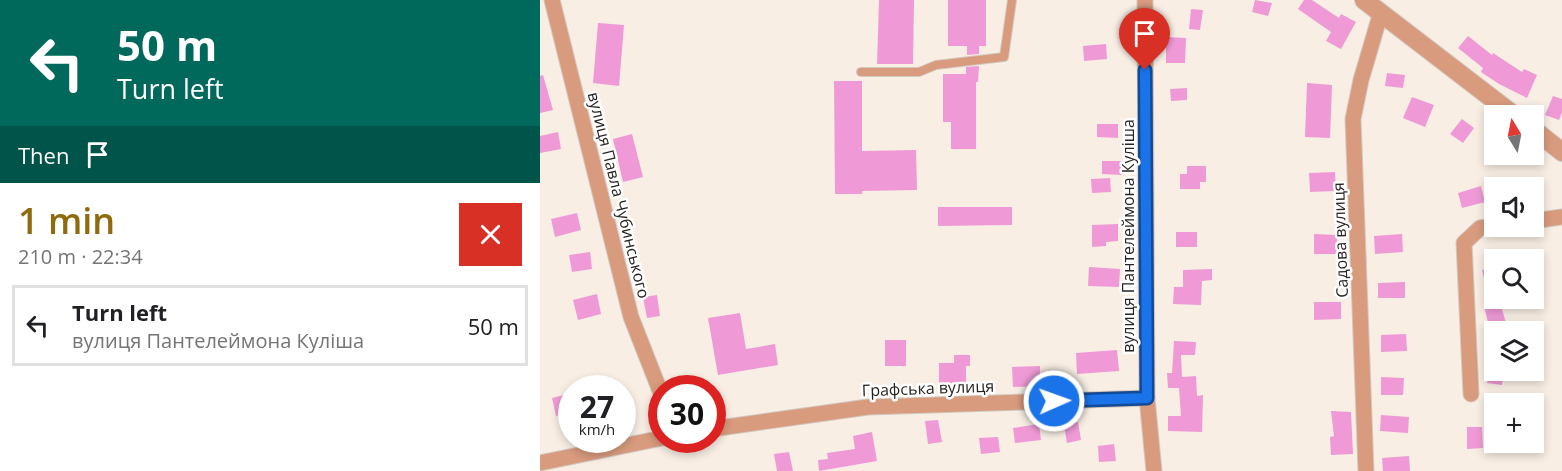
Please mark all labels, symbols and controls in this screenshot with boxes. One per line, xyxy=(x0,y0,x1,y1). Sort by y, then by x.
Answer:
pin xyxy=(1119,8,1170,70)
text: 50 m xyxy=(117,16,217,73)
icon: arrive xyxy=(1128,17,1161,50)
icon: left xyxy=(18,24,96,102)
text: Turn left xyxy=(117,70,224,107)
street label: вулиця Павла Чубинського xyxy=(583,90,655,300)
north arrow xyxy=(1484,105,1544,165)
map controls xyxy=(1484,105,1544,453)
street label: вулиця Пантелеймона Куліша xyxy=(1117,119,1139,353)
icon: arrive xyxy=(81,138,114,171)
text: Then xyxy=(18,140,69,170)
button: sound xyxy=(1484,177,1544,237)
street label: Садова вулиця xyxy=(1327,182,1353,298)
text: 1 min xyxy=(18,196,115,245)
button: close xyxy=(459,203,522,266)
text: 210 m · 22:34 xyxy=(18,243,143,270)
button: search xyxy=(1484,249,1544,309)
text: Turn left xyxy=(72,297,167,327)
icon: left xyxy=(21,309,54,342)
text: 50 m xyxy=(468,311,519,341)
button: layers xyxy=(1484,321,1544,381)
text: вулиця Пантелеймона Куліша xyxy=(72,327,364,354)
position arrow xyxy=(1022,369,1086,433)
speed limit sign: 30 xyxy=(648,375,726,453)
street label: Графська вулиця xyxy=(862,375,994,401)
text: 27 xyxy=(580,386,614,427)
button: + xyxy=(1484,393,1544,453)
text: km/h xyxy=(579,419,615,439)

